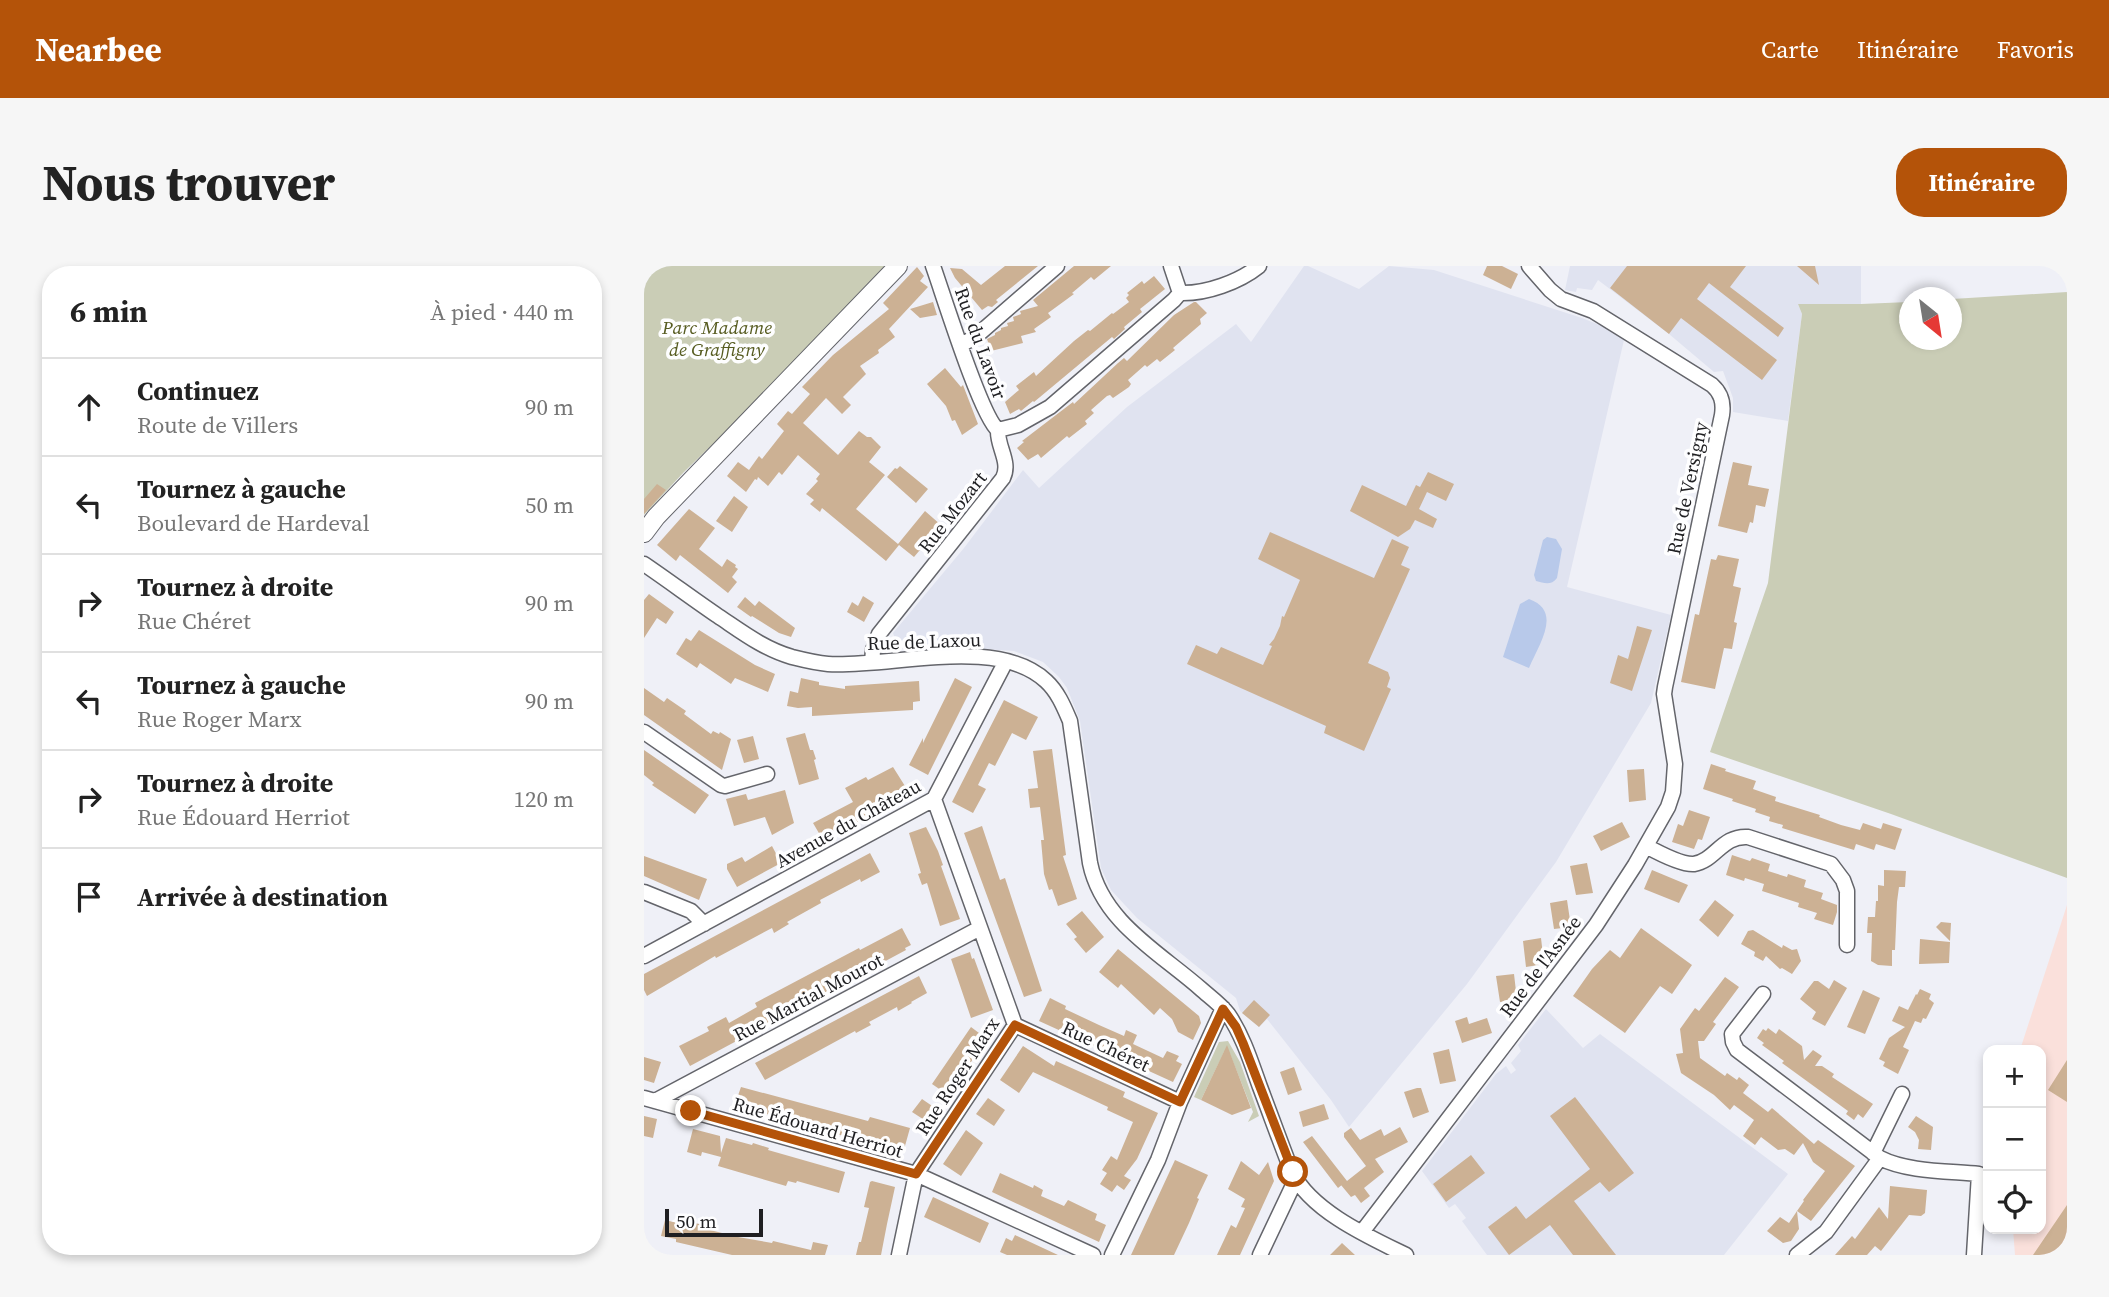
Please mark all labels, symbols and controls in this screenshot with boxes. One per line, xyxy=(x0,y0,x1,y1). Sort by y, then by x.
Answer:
text: Nearbee xyxy=(35,27,162,72)
text: Carte xyxy=(1761,33,1819,66)
text: Itinéraire xyxy=(1857,33,1959,66)
text: Favoris xyxy=(1997,33,2074,66)
button: Itinéraire xyxy=(1896,148,2067,217)
text: Nous trouver xyxy=(42,149,335,216)
street label: Rue du Lavoir xyxy=(949,283,1013,403)
north arrow xyxy=(1899,287,1962,350)
text: 6 min xyxy=(70,291,148,332)
text: À pied · 440 m xyxy=(430,296,574,328)
park label: Parc Madame de Graffigny xyxy=(661,314,772,362)
text: Continuez xyxy=(137,373,258,409)
icon: ahead xyxy=(70,388,108,426)
text: 90 m xyxy=(525,391,574,423)
text: Route de Villers xyxy=(137,409,298,441)
street label: Rue de Versigny xyxy=(1660,419,1714,557)
street label: Rue Mozart xyxy=(912,465,993,558)
text: Tournez à gauche xyxy=(137,471,346,507)
icon: left xyxy=(70,486,108,524)
text: 50 m xyxy=(525,489,574,521)
text: Boulevard de Hardeval xyxy=(137,507,370,539)
text: Tournez à droite xyxy=(137,569,333,605)
icon: right xyxy=(70,584,108,622)
text: 90 m xyxy=(525,587,574,619)
text: Rue Chéret xyxy=(137,605,251,637)
street label: Rue de Laxou xyxy=(867,626,981,656)
text: Tournez à gauche xyxy=(137,667,346,703)
icon: left xyxy=(70,682,108,720)
text: 90 m xyxy=(525,685,574,717)
text: Rue Roger Marx xyxy=(137,703,302,735)
text: Tournez à droite xyxy=(137,765,333,801)
street label: Avenue du Château xyxy=(771,772,925,874)
icon: right xyxy=(70,780,108,818)
text: 120 m xyxy=(513,783,574,815)
text: Rue Édouard Herriot xyxy=(137,801,350,833)
icon: arrive xyxy=(70,878,108,916)
text: Arrivée à destination xyxy=(137,879,388,915)
street label: Rue de l'Asnée xyxy=(1493,910,1587,1022)
street label: Rue Martial Mourot xyxy=(729,946,888,1047)
street label: Rue Roger Marx xyxy=(909,1012,1005,1140)
street label: Rue Chéret xyxy=(1058,1014,1155,1078)
map controls xyxy=(1983,1045,2046,1234)
button: + xyxy=(1983,1045,2046,1108)
street label: Rue Édouard Herriot xyxy=(730,1090,907,1164)
route end xyxy=(675,1095,706,1126)
button: − xyxy=(1983,1108,2046,1171)
route start xyxy=(1277,1156,1308,1187)
button: locate xyxy=(1983,1171,2046,1234)
scale bar xyxy=(665,1206,763,1238)
text: 50 m xyxy=(676,1208,717,1234)

